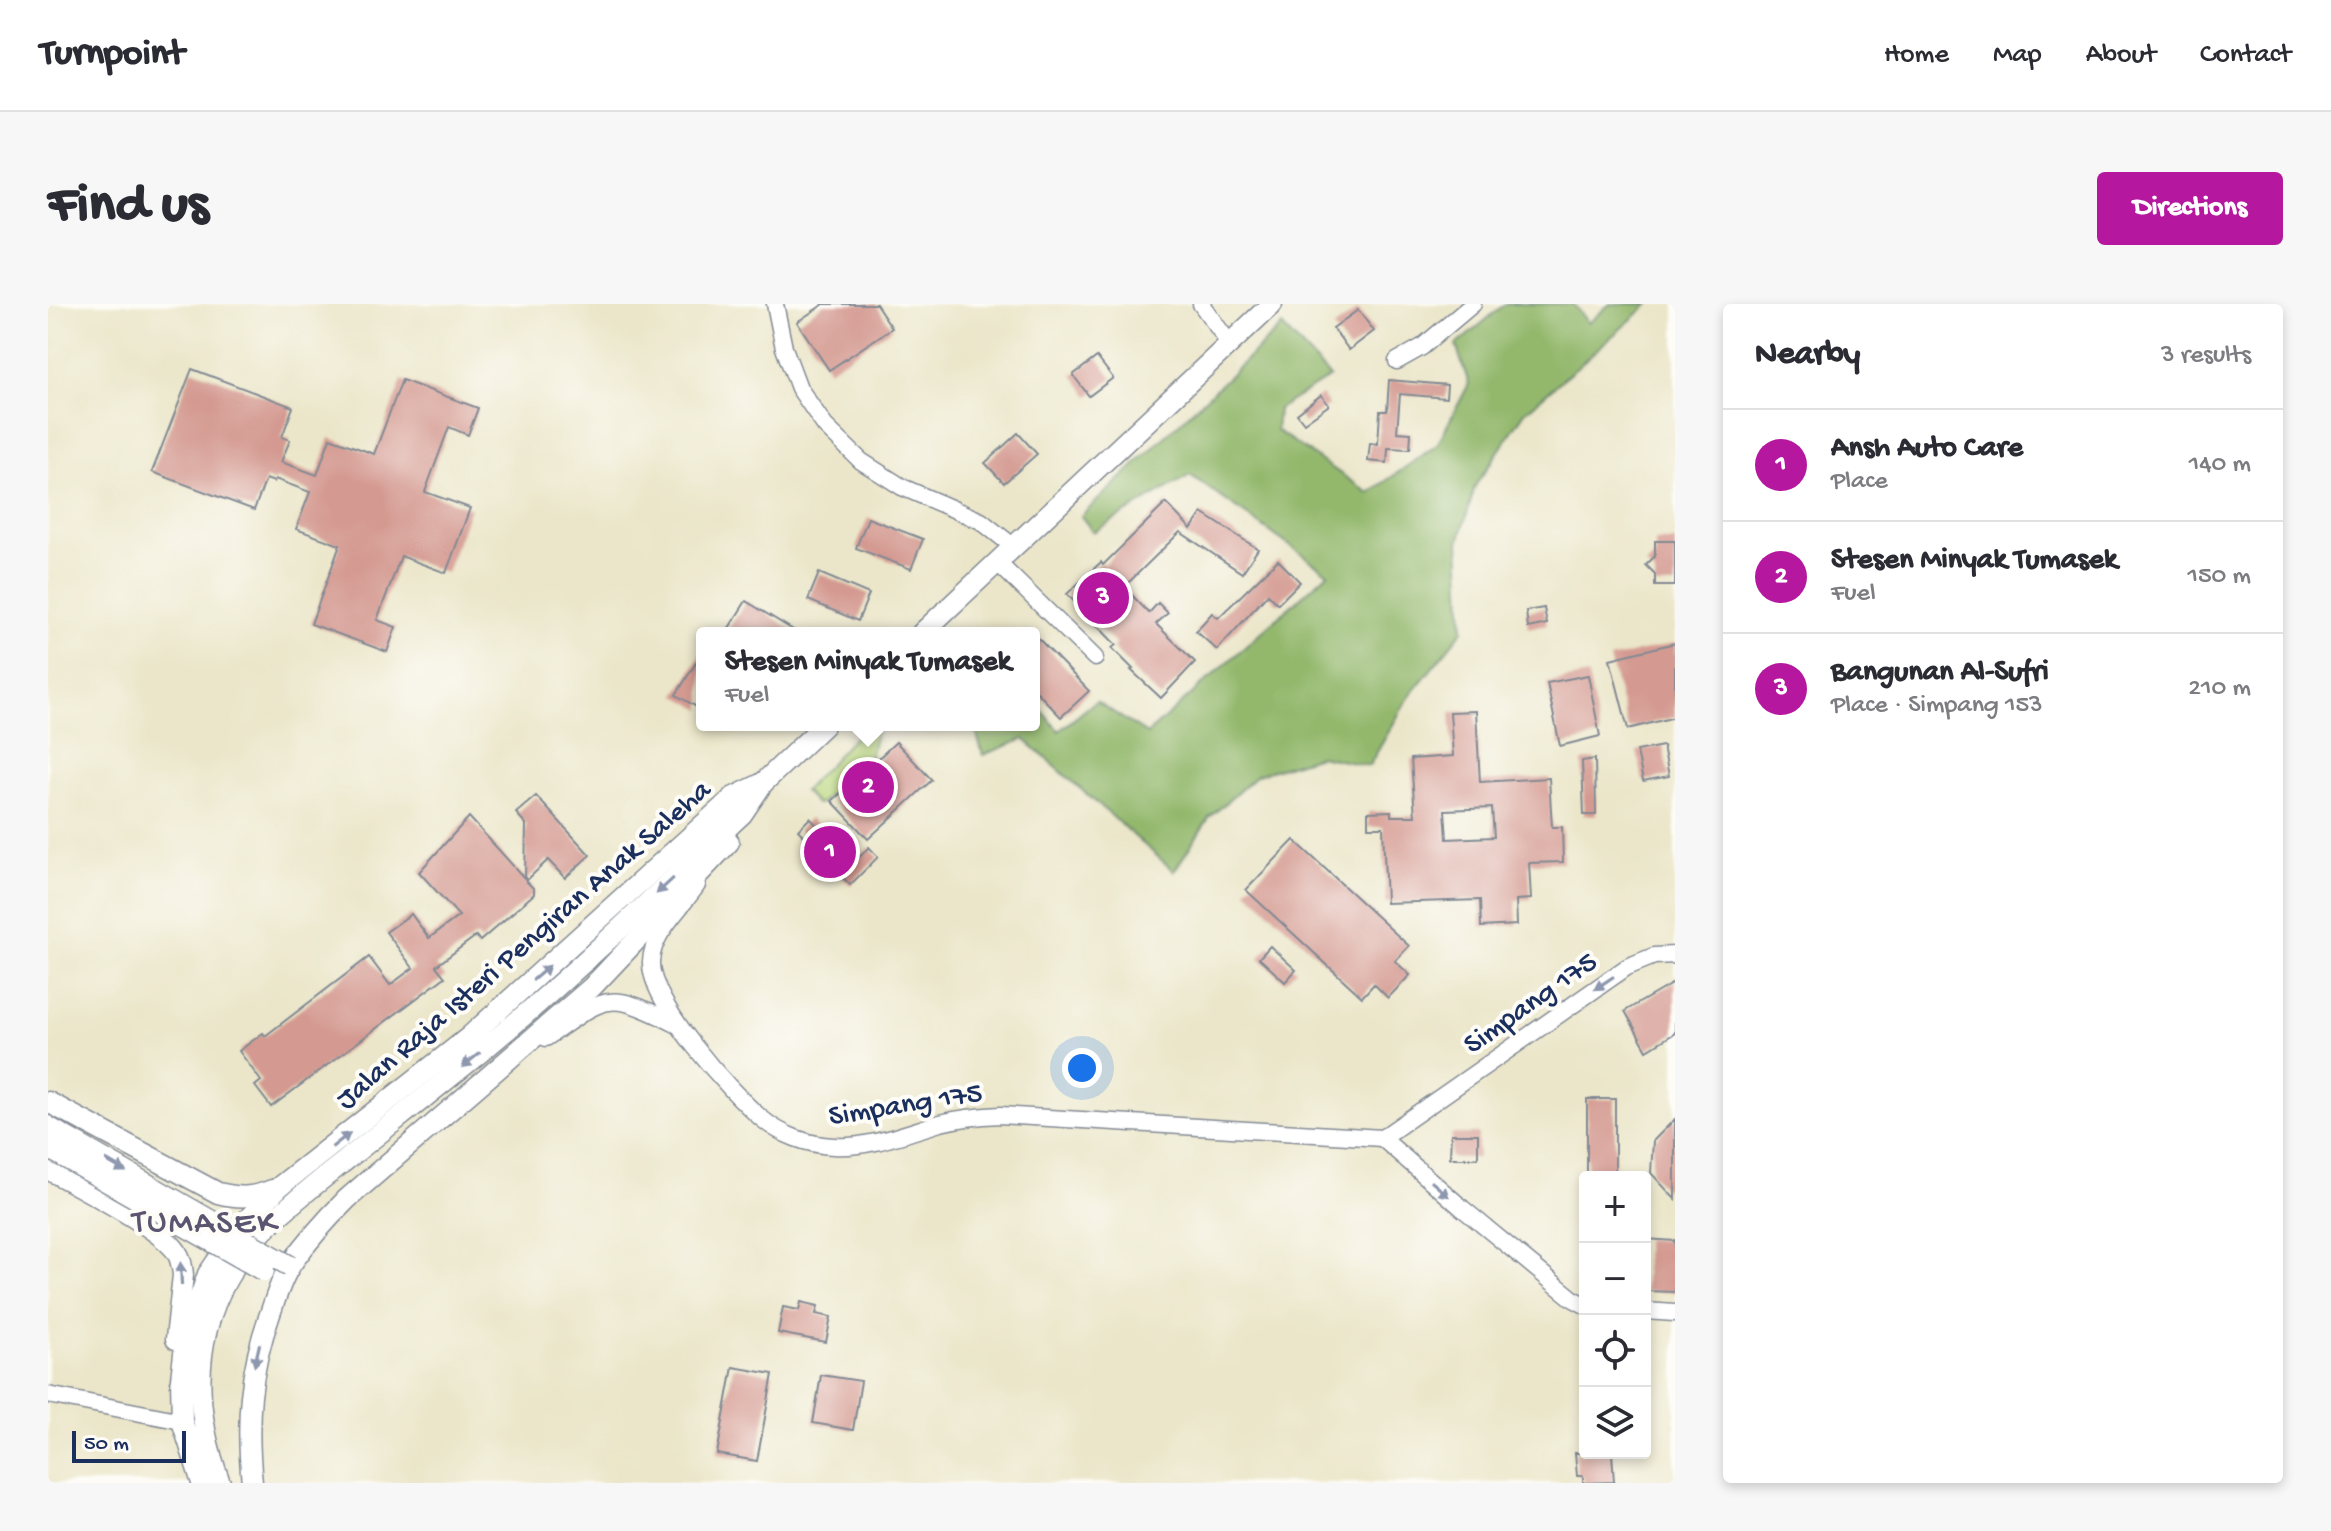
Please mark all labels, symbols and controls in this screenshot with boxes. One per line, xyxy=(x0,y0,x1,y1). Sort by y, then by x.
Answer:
text: Turnpoint xyxy=(40,33,184,77)
text: Home xyxy=(1884,39,1949,72)
text: Map xyxy=(1993,39,2042,72)
text: About xyxy=(2086,39,2156,72)
text: Contact xyxy=(2200,39,2291,72)
button: Directions xyxy=(2097,172,2283,245)
text: Find us xyxy=(48,175,208,241)
text: Nearby xyxy=(1755,336,1860,376)
text: 3 results xyxy=(2161,341,2251,372)
text: Ansh Auto Care xyxy=(1831,432,2023,467)
text: 1 xyxy=(1776,450,1786,481)
text: 140 m xyxy=(2189,450,2251,481)
text: Place xyxy=(1831,467,1888,498)
text: Stesen Minyak Tumasek xyxy=(1831,544,2117,579)
text: 2 xyxy=(1775,562,1787,593)
text: 150 m xyxy=(2187,562,2251,593)
pin: 3 xyxy=(1077,568,1129,628)
text: Fuel xyxy=(1831,579,1876,610)
popup xyxy=(696,627,1040,731)
text: Stesen Minyak Tumasek xyxy=(725,646,1011,681)
text: Bangunan Al-Sufri xyxy=(1831,656,2049,691)
text: 3 xyxy=(1774,674,1788,705)
text: 210 m xyxy=(2188,674,2251,705)
text: Fuel xyxy=(725,681,769,712)
text: Place · Simpang 153 xyxy=(1831,691,2043,722)
pin: 2 xyxy=(842,757,894,817)
street label: Jalan Raja Isteri Pengiran Anak Saleha xyxy=(330,773,721,1119)
pin: 1 xyxy=(804,822,856,882)
one-way arrow xyxy=(656,877,675,895)
street label: Simpang 175 xyxy=(1458,946,1605,1063)
one-way arrow xyxy=(532,965,551,983)
one-way arrow xyxy=(1594,975,1615,990)
your location xyxy=(1062,1048,1102,1088)
one-way arrow xyxy=(461,1051,481,1067)
street label: Simpang 175 xyxy=(826,1077,985,1136)
one-way arrow xyxy=(331,1132,351,1148)
one-way arrow xyxy=(105,1158,127,1172)
map controls xyxy=(1579,1171,1651,1459)
button: + xyxy=(1579,1171,1651,1243)
one-way arrow xyxy=(1430,1180,1450,1197)
district label: TUMASEK xyxy=(130,1205,279,1245)
button: − xyxy=(1579,1243,1651,1315)
one-way arrow xyxy=(174,1261,187,1286)
button: locate xyxy=(1579,1315,1651,1387)
one-way arrow xyxy=(250,1343,263,1368)
button: layers xyxy=(1579,1387,1651,1459)
scale bar xyxy=(72,1427,186,1463)
text: 50 m xyxy=(84,1432,129,1458)

